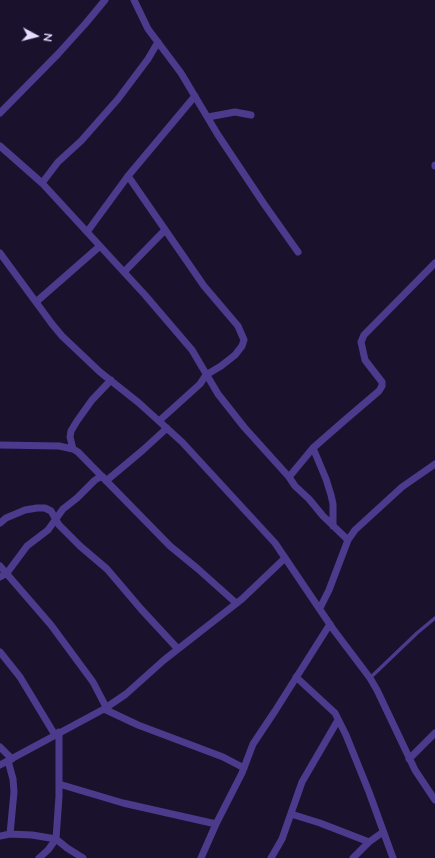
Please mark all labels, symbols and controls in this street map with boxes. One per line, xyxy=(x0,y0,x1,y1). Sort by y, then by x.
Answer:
north arrow xyxy=(16,16,56,56)
text: N xyxy=(41,33,55,43)

